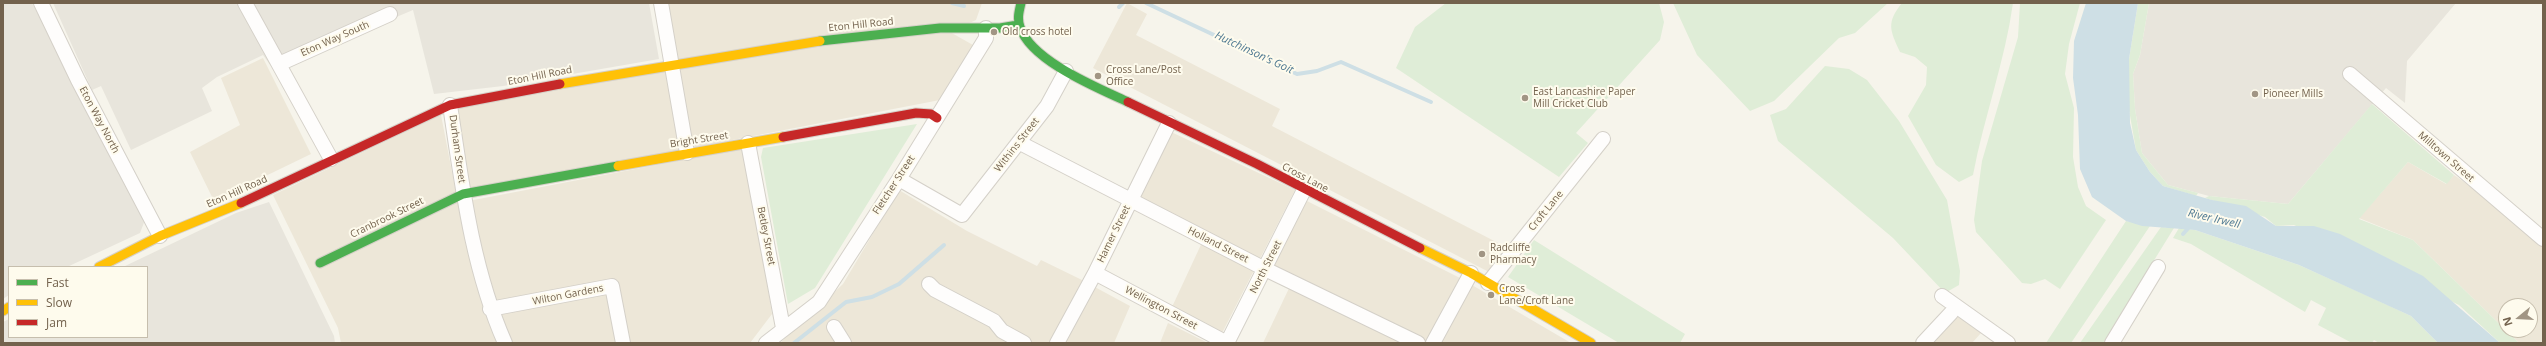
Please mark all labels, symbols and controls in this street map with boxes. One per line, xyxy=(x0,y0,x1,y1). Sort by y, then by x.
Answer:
street label: Eton Hill Road xyxy=(828,16,894,34)
street label: Eton Way South xyxy=(299,19,371,59)
place label: Old cross hotel xyxy=(1002,26,1072,38)
marker: Old cross hotel xyxy=(989,27,999,37)
water label: Hutchinson's Goit xyxy=(1213,29,1295,77)
street label: Eton Hill Road xyxy=(507,64,573,88)
place label: Cross Lane/Post Office xyxy=(1106,64,1181,88)
marker: Cross Lane/Post Office xyxy=(1093,71,1103,81)
street label: Eton Way North xyxy=(76,85,122,155)
place label: East Lancashire Paper Mill Cricket Club xyxy=(1533,86,1635,110)
place label: Pioneer Mills xyxy=(2263,88,2323,100)
marker: Pioneer Mills xyxy=(2250,89,2260,99)
marker: East Lancashire Paper Mill Cricket Club xyxy=(1520,93,1530,103)
street label: Durham Street xyxy=(446,114,468,184)
street label: Withins Street xyxy=(992,116,1042,174)
street label: Bright Street xyxy=(669,129,729,151)
street label: Milltown Street xyxy=(2415,129,2477,185)
street label: Fletcher Street xyxy=(870,153,918,217)
street label: Cross Lane xyxy=(1280,161,1330,195)
street label: Eton Hill Road xyxy=(205,173,269,211)
street label: Croft Lane xyxy=(1526,188,1566,234)
street label: Cranbrook Street xyxy=(348,195,426,241)
street label: Hamer Street xyxy=(1095,203,1133,265)
street label: Betley Street xyxy=(754,206,778,266)
water label: River Irwell xyxy=(2187,207,2241,231)
street label: Holland Street xyxy=(1186,224,1250,266)
street label: North Street xyxy=(1248,239,1284,295)
place label: Radcliffe Pharmacy xyxy=(1490,242,1536,266)
marker: Radcliffe Pharmacy xyxy=(1477,249,1487,259)
legend xyxy=(8,266,148,338)
text: Fast xyxy=(46,274,69,291)
street label: Wilton Gardens xyxy=(531,282,605,308)
place label: Cross Lane/Croft Lane xyxy=(1499,283,1574,306)
street label: Wellington Street xyxy=(1123,284,1199,332)
marker: Cross Lane/Croft Lane xyxy=(1486,290,1496,300)
text: Slow xyxy=(46,294,72,311)
north arrow xyxy=(2498,298,2538,338)
text: Jam xyxy=(46,314,67,331)
text: N xyxy=(2499,315,2516,328)

